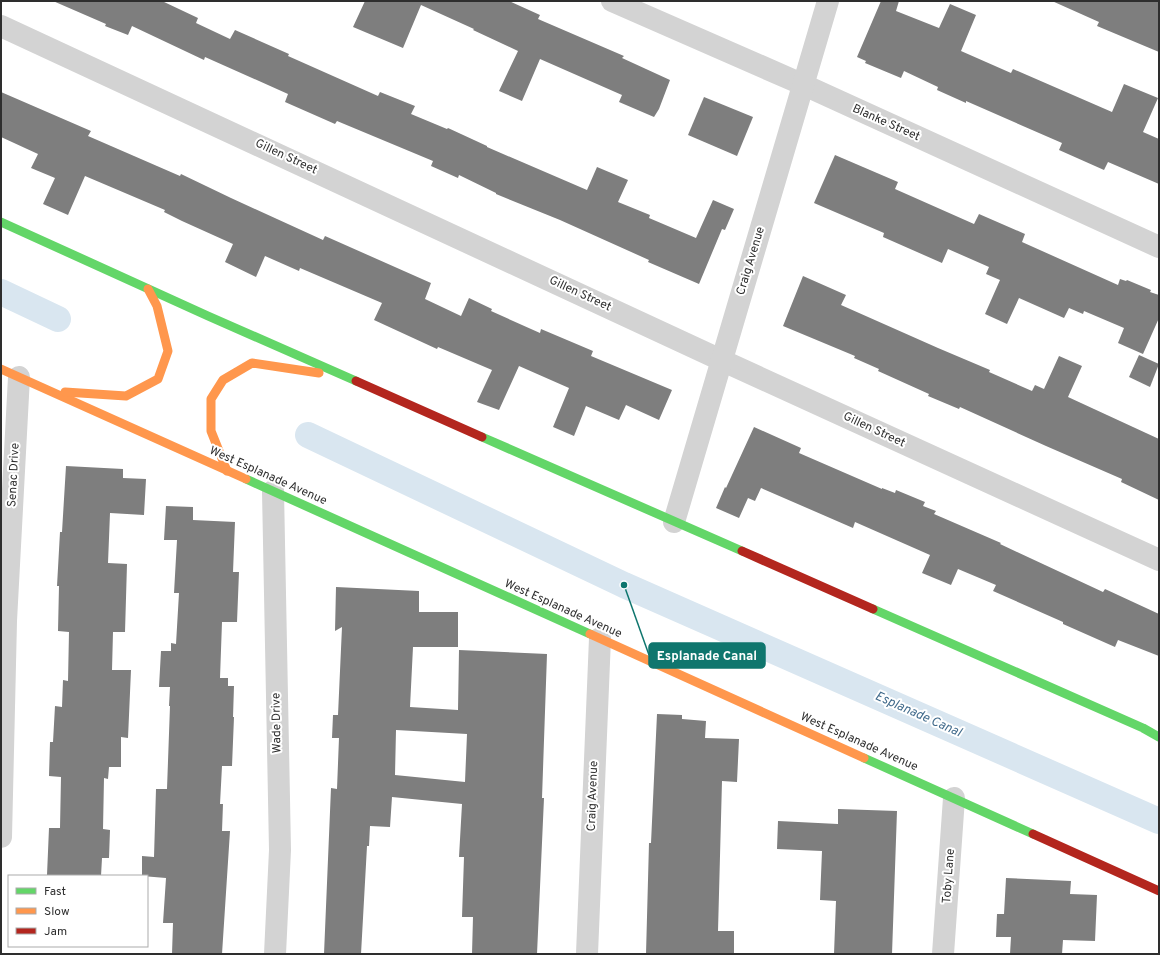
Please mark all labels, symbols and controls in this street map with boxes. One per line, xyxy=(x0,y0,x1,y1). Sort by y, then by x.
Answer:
street label: Blanke Street xyxy=(850,101,922,145)
street label: Gillen Street xyxy=(252,136,320,178)
street label: Craig Avenue xyxy=(733,225,769,297)
street label: Gillen Street xyxy=(546,273,614,315)
street label: Gillen Street xyxy=(840,409,908,451)
street label: Senac Drive xyxy=(4,443,24,507)
street label: West Esplanade Avenue xyxy=(207,443,329,509)
street label: West Esplanade Avenue xyxy=(502,576,624,642)
callout: Esplanade Canal xyxy=(649,643,765,668)
text: Esplanade Canal xyxy=(657,649,757,665)
water label: Esplanade Canal xyxy=(872,689,964,741)
street label: Wade Drive xyxy=(268,692,286,754)
street label: West Esplanade Avenue xyxy=(798,709,920,775)
street label: Craig Avenue xyxy=(584,760,602,832)
street label: Toby Lane xyxy=(939,848,959,904)
legend xyxy=(8,875,148,947)
text: Fast xyxy=(44,884,66,900)
text: Slow xyxy=(44,904,70,920)
text: Jam xyxy=(44,924,67,940)

